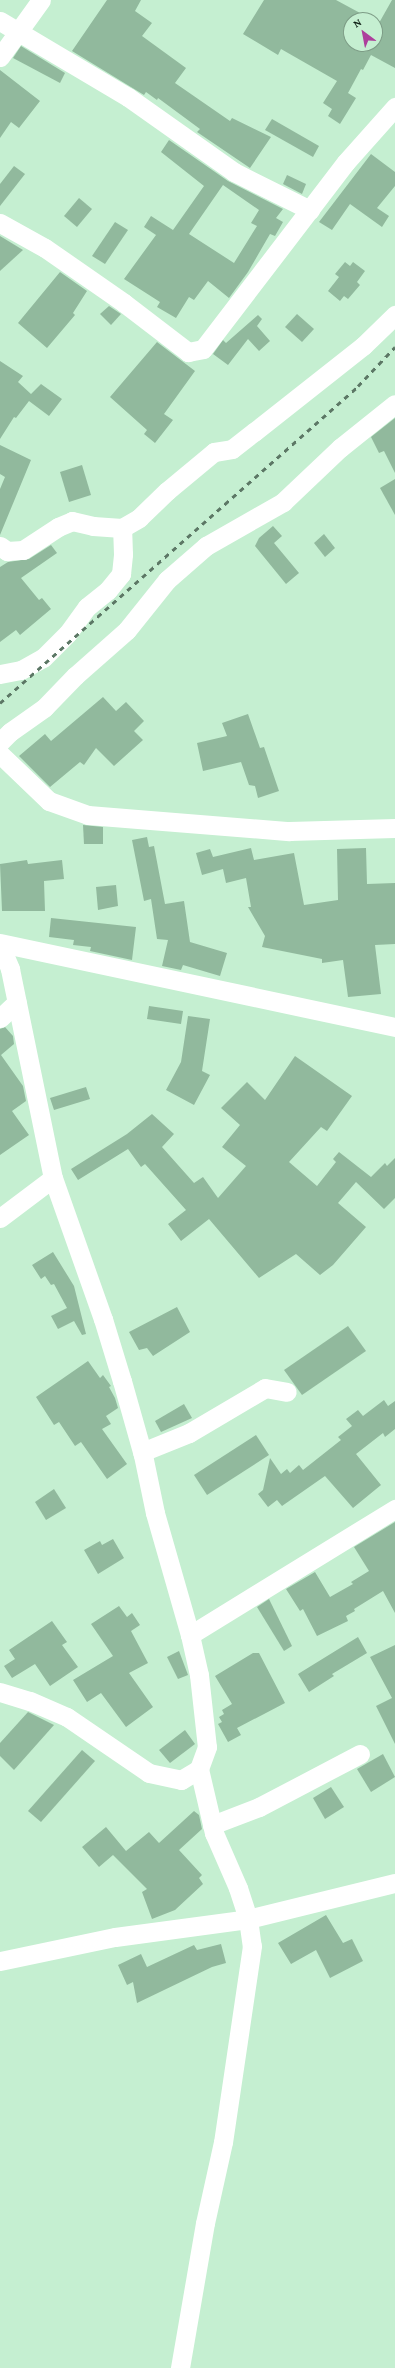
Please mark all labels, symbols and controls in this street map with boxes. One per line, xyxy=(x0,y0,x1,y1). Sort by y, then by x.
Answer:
north arrow xyxy=(343,12,383,52)
text: N xyxy=(351,16,364,30)

